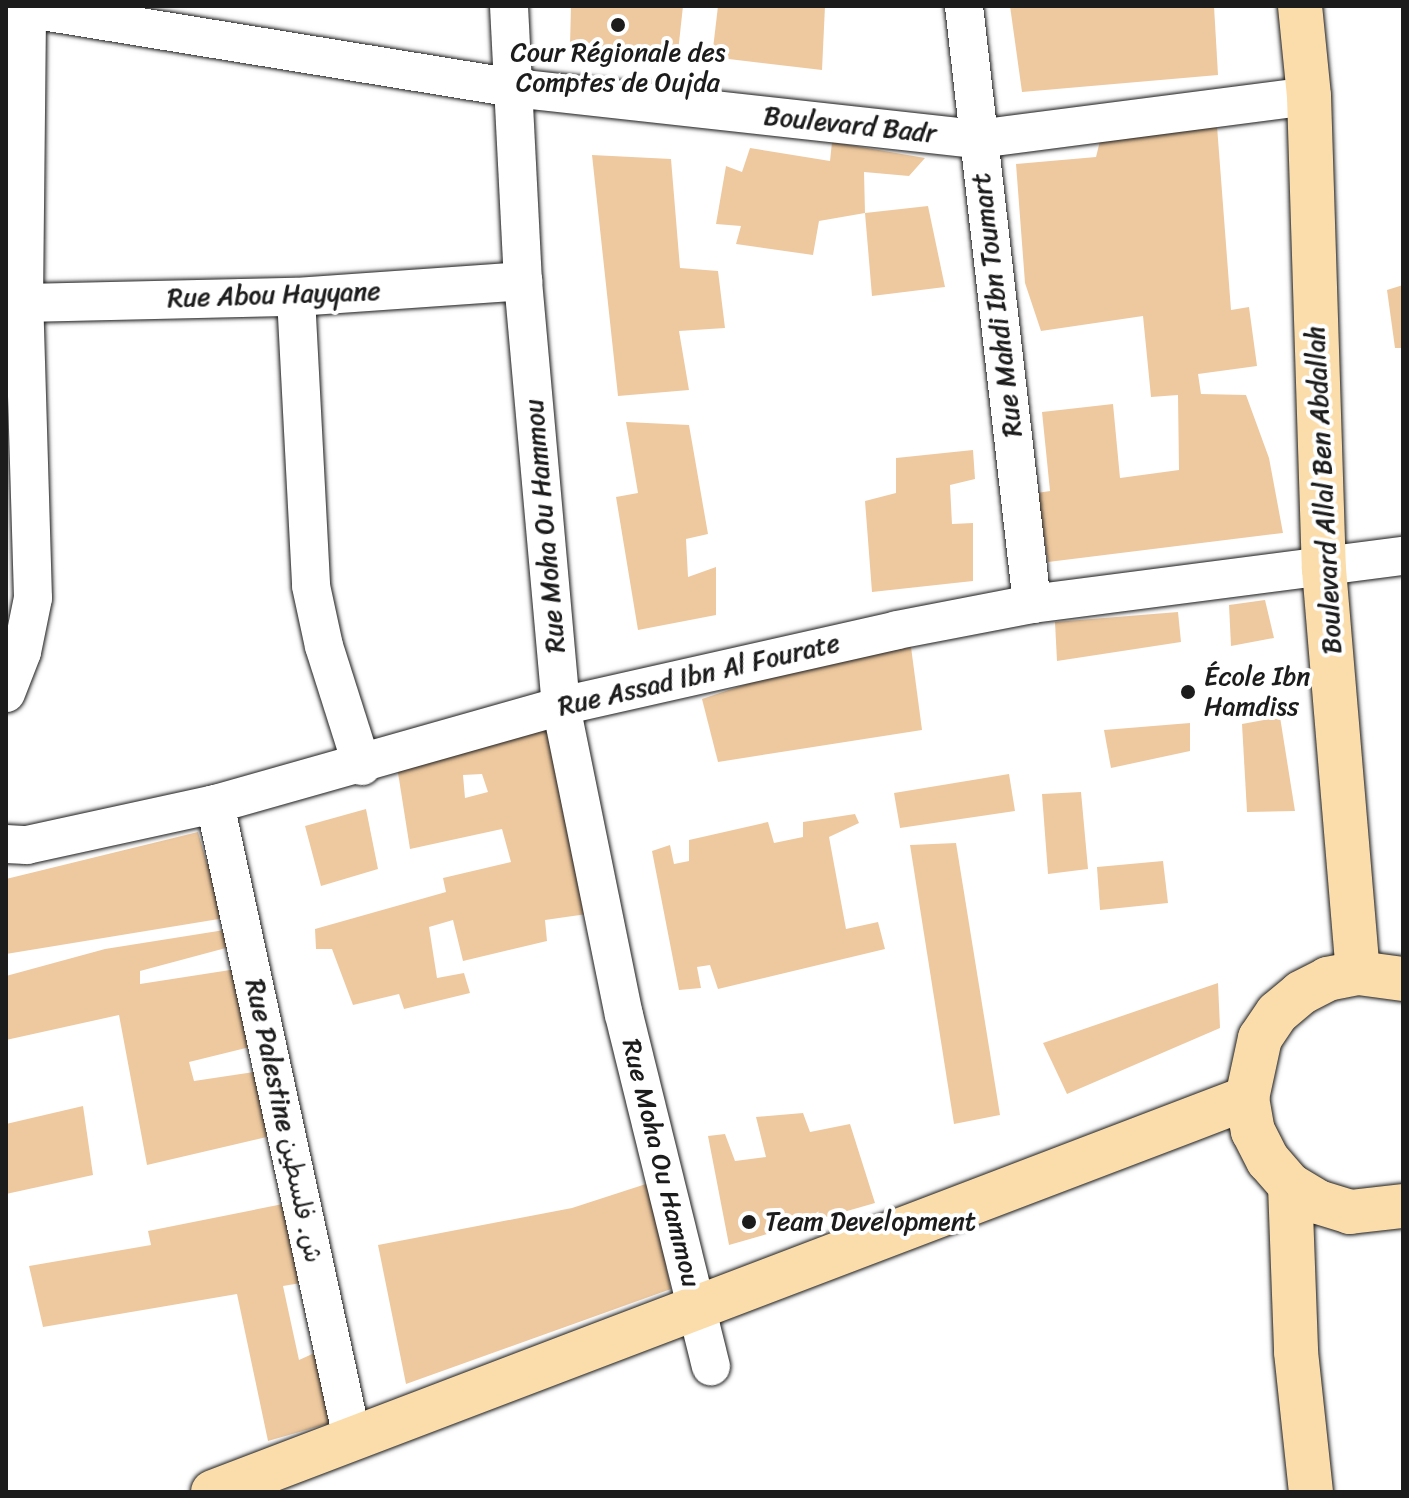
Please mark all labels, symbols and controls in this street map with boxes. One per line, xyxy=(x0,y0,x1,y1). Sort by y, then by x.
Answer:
marker: Cour Régionale des Comptes de Oujda xyxy=(609,16,627,34)
place label: Cour Régionale des Comptes de Oujda xyxy=(509,37,727,98)
street label: Boulevard Badr xyxy=(762,100,938,150)
street label: Rue Mahdi Ibn Toumart xyxy=(965,172,1029,438)
street label: Rue Abou Hayyane xyxy=(167,276,381,314)
street label: Boulevard Allal Ben Abdallah xyxy=(1300,325,1348,655)
street label: Rue Moha Ou Hammou xyxy=(518,398,572,654)
street label: Rue Assad Ibn Al Fourate xyxy=(554,627,844,723)
place label: École Ibn Hamdiss xyxy=(1204,661,1311,722)
marker: École Ibn Hamdiss xyxy=(1179,683,1197,701)
street label: Rue Palestine ش. فلسطين xyxy=(239,976,329,1266)
street label: Rue Moha Ou Hammou xyxy=(615,1036,707,1290)
place label: Team Development xyxy=(765,1206,976,1238)
marker: Team Development xyxy=(740,1213,758,1231)

